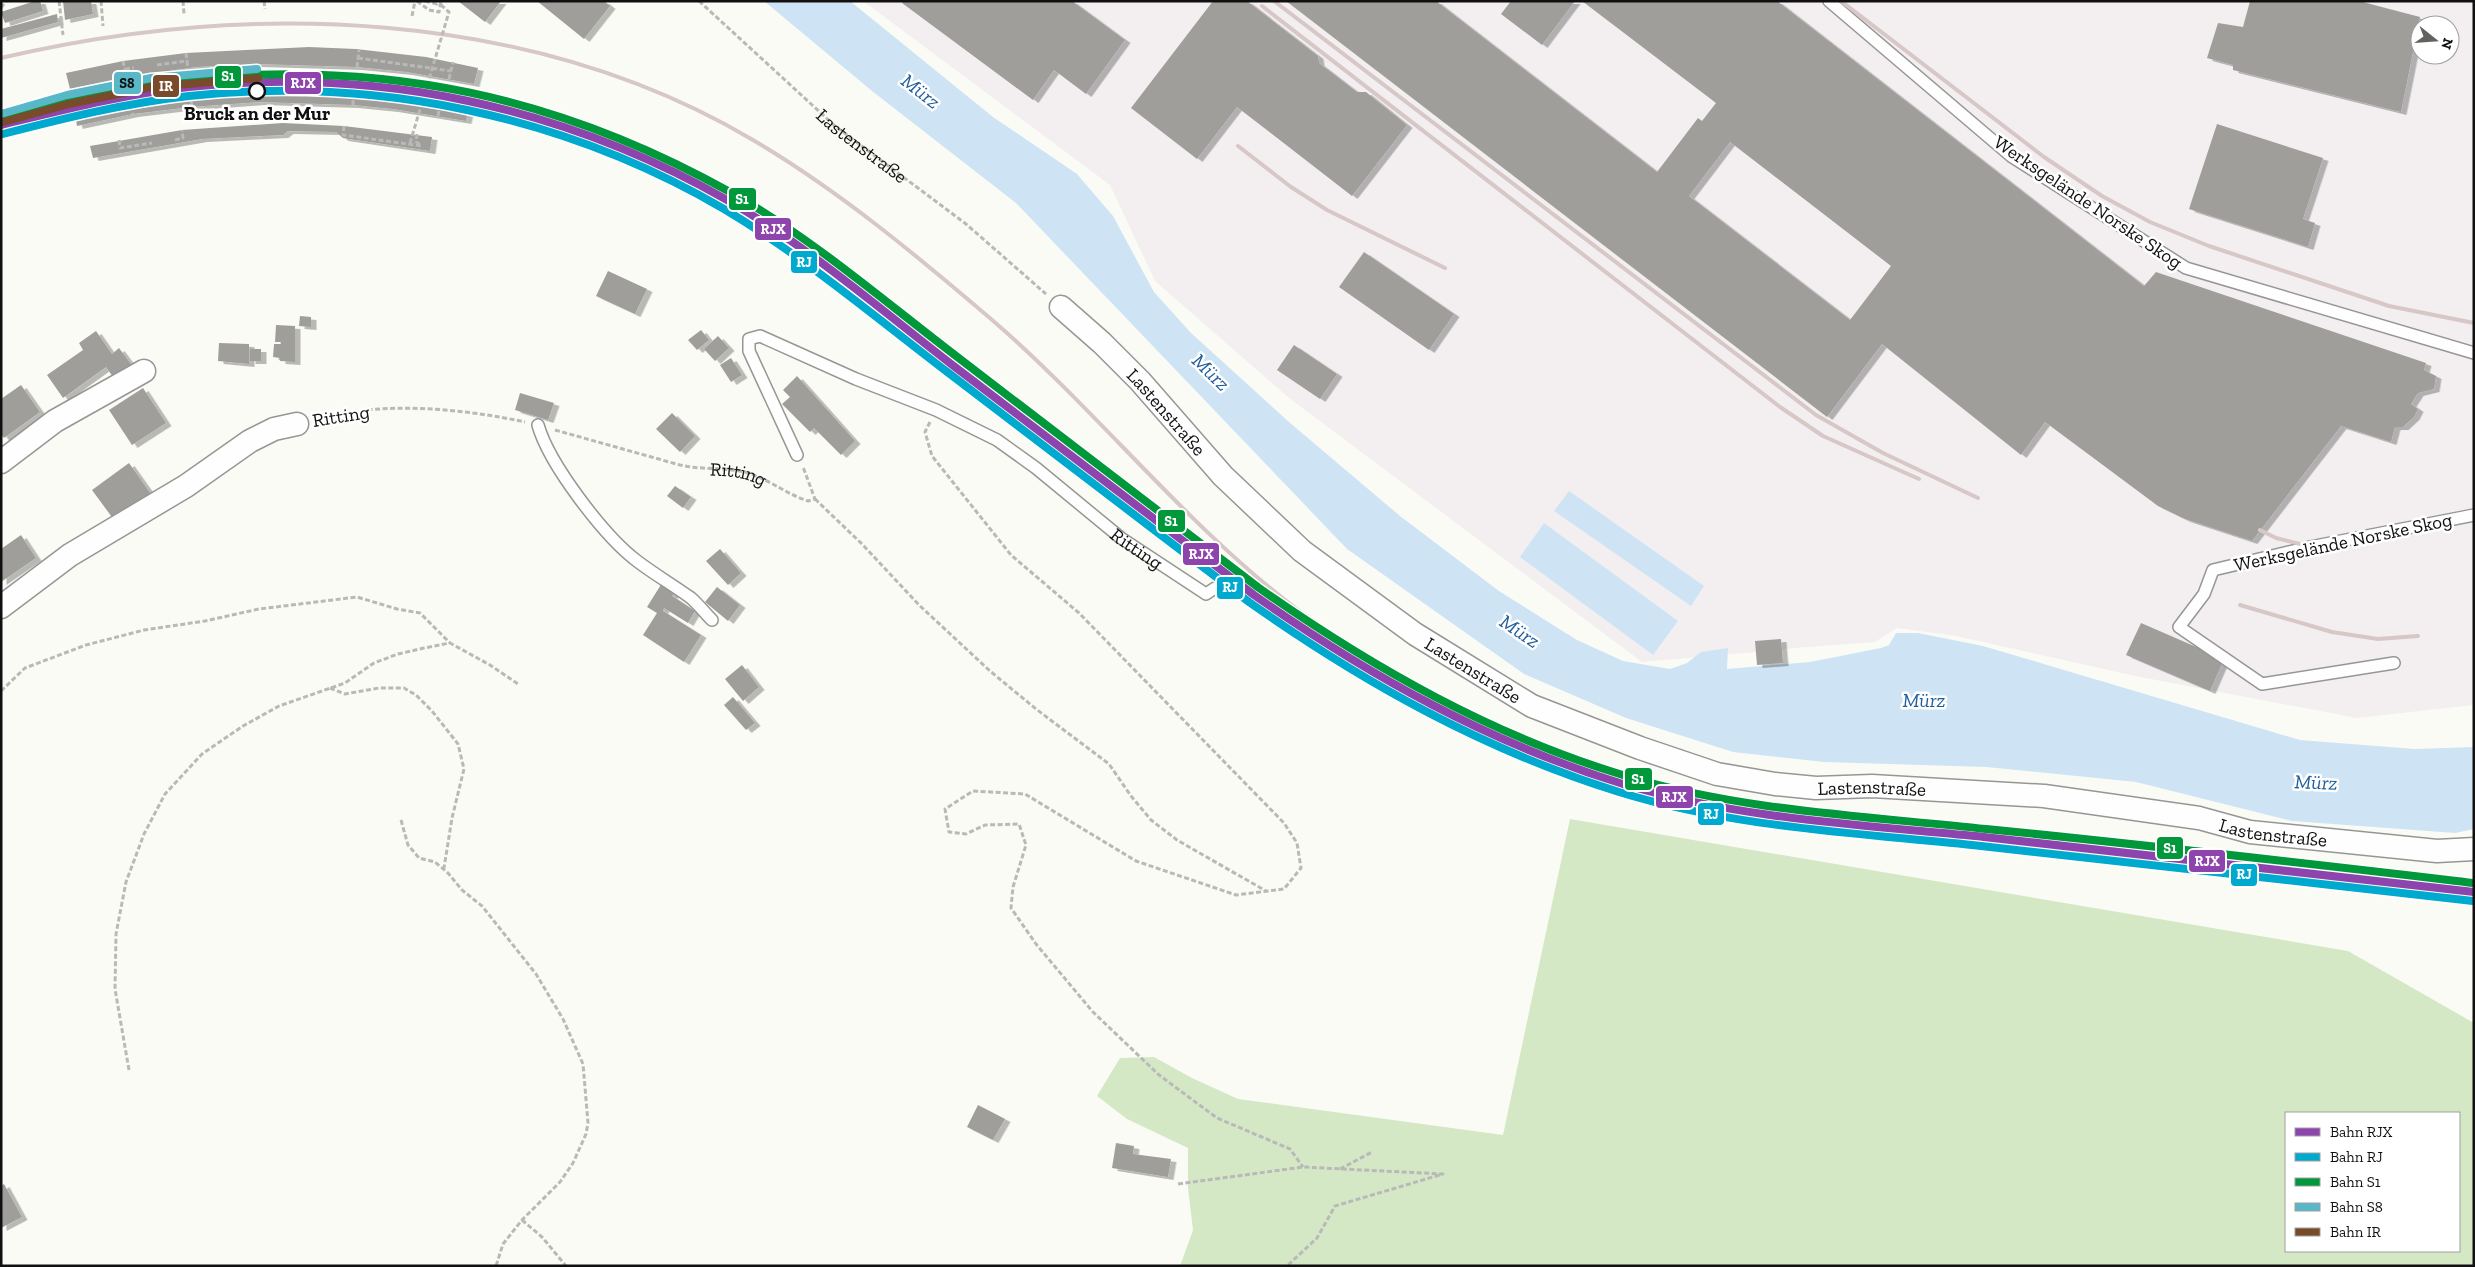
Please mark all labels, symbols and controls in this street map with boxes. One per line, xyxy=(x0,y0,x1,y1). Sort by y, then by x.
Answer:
north arrow xyxy=(2410,15,2460,65)
text: N xyxy=(2437,36,2457,52)
line badge: S1 xyxy=(214,65,242,89)
text: S1 xyxy=(221,68,235,85)
water label: Mürz xyxy=(897,68,945,114)
line badge: S8 xyxy=(113,71,142,95)
line badge: RJX xyxy=(284,71,322,95)
line badge: IR xyxy=(152,74,180,98)
text: S8 xyxy=(119,75,135,92)
text: RJX xyxy=(290,75,316,92)
text: IR xyxy=(159,78,173,95)
marker: Bruck an der Mur xyxy=(248,82,266,100)
place label: Bruck an der Mur xyxy=(184,102,331,125)
street label: Lastenstraße xyxy=(812,103,912,188)
street label: Werksgelände Norske Skog xyxy=(1989,130,2187,274)
line badge: S1 xyxy=(728,187,757,211)
text: S1 xyxy=(735,191,749,208)
line badge: RJX xyxy=(754,217,792,241)
text: RJX xyxy=(760,221,786,238)
line badge: RJ xyxy=(790,250,818,274)
text: RJ xyxy=(796,254,812,271)
water label: Mürz xyxy=(1187,348,1235,396)
street label: Lastenstraße xyxy=(1122,363,1211,460)
street label: Ritting xyxy=(311,400,372,432)
street label: Ritting xyxy=(709,457,771,491)
street label: Werksgelände Norske Skog xyxy=(2232,508,2455,576)
line badge: S1 xyxy=(1157,509,1186,533)
text: S1 xyxy=(1164,513,1178,530)
street label: Ritting xyxy=(1106,523,1168,574)
line badge: RJX xyxy=(1182,542,1220,566)
text: RJX xyxy=(1188,546,1214,563)
line badge: RJ xyxy=(1216,576,1244,600)
text: RJ xyxy=(1222,579,1238,596)
water label: Mürz xyxy=(1495,609,1545,653)
street label: Lastenstraße xyxy=(1421,632,1526,708)
water label: Mürz xyxy=(1902,688,1946,712)
line badge: S1 xyxy=(1624,767,1653,791)
water label: Mürz xyxy=(2294,769,2338,795)
text: S1 xyxy=(1631,771,1645,788)
street label: Lastenstraße xyxy=(1817,774,1927,801)
line badge: RJX xyxy=(1655,785,1694,809)
text: RJX xyxy=(1661,789,1687,806)
line badge: RJ xyxy=(1697,802,1725,826)
text: RJ xyxy=(1703,806,1719,823)
street label: Lastenstraße xyxy=(2217,813,2328,851)
line badge: S1 xyxy=(2156,836,2184,860)
text: S1 xyxy=(2163,840,2177,857)
line badge: RJX xyxy=(2188,849,2226,873)
text: RJX xyxy=(2194,853,2220,870)
line badge: RJ xyxy=(2230,863,2258,887)
text: RJ xyxy=(2236,866,2252,883)
legend xyxy=(2285,1112,2460,1252)
text: Bahn RJX xyxy=(2330,1123,2393,1141)
text: Bahn RJ xyxy=(2330,1148,2383,1166)
text: Bahn S1 xyxy=(2330,1173,2381,1191)
text: Bahn S8 xyxy=(2330,1198,2383,1216)
text: Bahn IR xyxy=(2330,1223,2382,1241)

